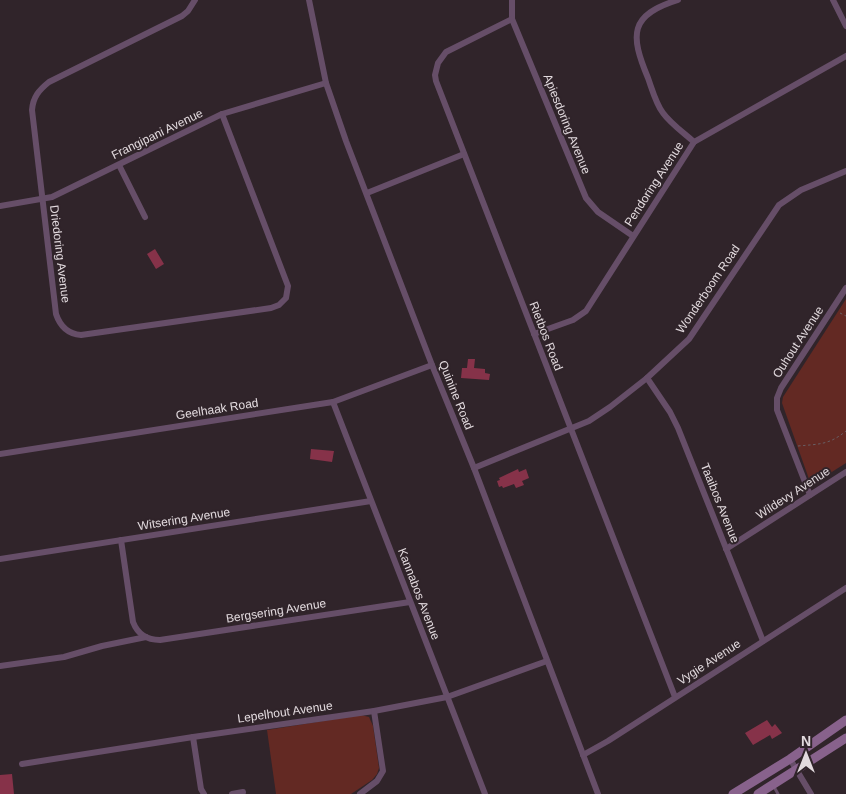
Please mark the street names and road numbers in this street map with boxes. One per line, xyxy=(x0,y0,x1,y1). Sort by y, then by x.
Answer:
street label: Apiesdoring Avenue xyxy=(541,72,594,176)
street label: Frangipani Avenue xyxy=(109,106,205,162)
street label: Pendoring Avenue xyxy=(621,139,687,229)
street label: Driedoring Avenue xyxy=(47,204,73,304)
street label: Wonderboom Road xyxy=(673,242,743,336)
street label: Rietbos Road xyxy=(526,300,566,372)
street label: Ouhout Avenue xyxy=(770,303,827,380)
street label: Quinine Road xyxy=(436,358,476,432)
street label: Geelhaak Road xyxy=(175,396,259,422)
street label: Taaibos Avenue xyxy=(698,461,742,545)
street label: Wildevy Avenue xyxy=(753,464,833,522)
street label: Witsering Avenue xyxy=(137,505,231,533)
street label: Kannabos Avenue xyxy=(395,546,443,642)
street label: Bergsering Avenue xyxy=(225,596,327,626)
street label: Vygie Avenue xyxy=(675,636,744,688)
street label: Lepelhout Avenue xyxy=(237,698,334,726)

